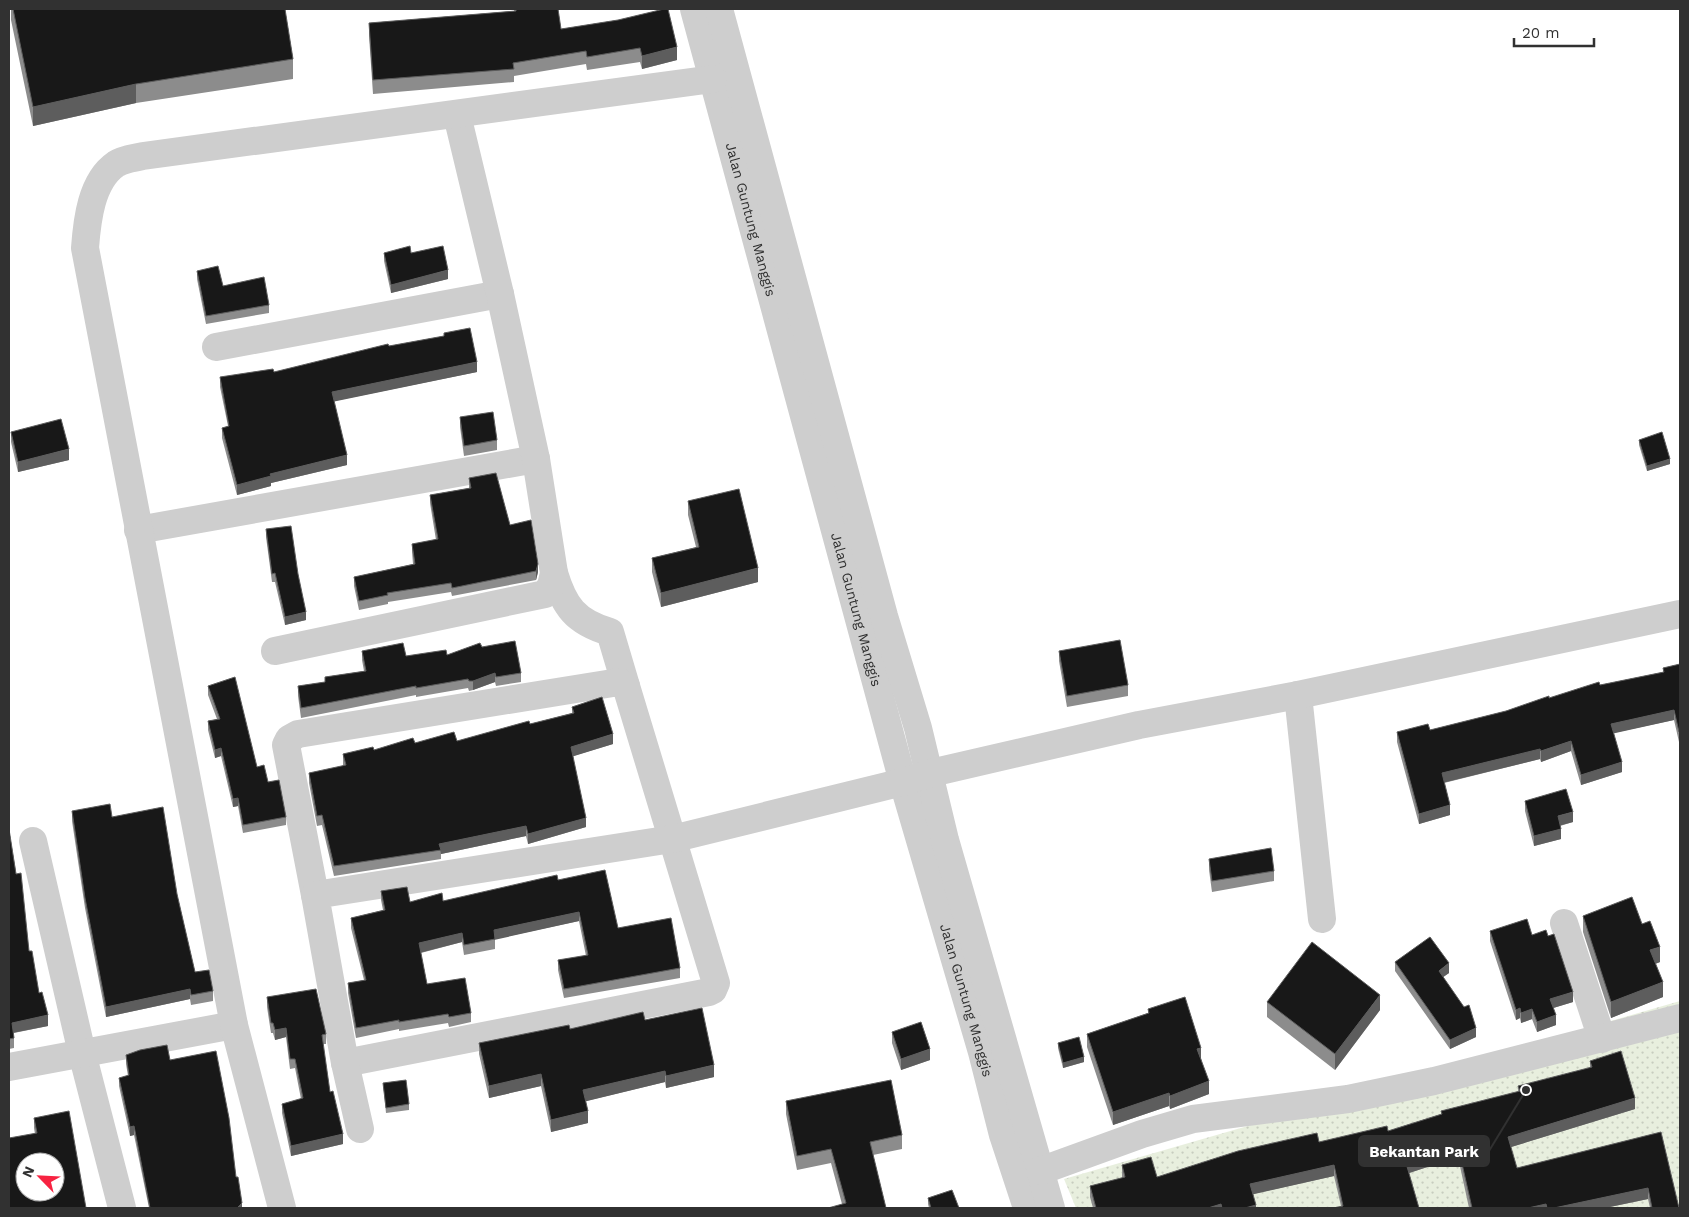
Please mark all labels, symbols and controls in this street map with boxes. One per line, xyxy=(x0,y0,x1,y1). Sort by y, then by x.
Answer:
scale bar xyxy=(1514,15,1594,47)
text: 20 m xyxy=(1522,24,1560,42)
street label: Jalan Guntung Manggis xyxy=(722,141,779,298)
street label: Jalan Guntung Manggis xyxy=(828,531,885,688)
street label: Jalan Guntung Manggis xyxy=(937,922,996,1078)
callout: Bekantan Park xyxy=(1359,1136,1489,1166)
text: Bekantan Park xyxy=(1369,1143,1479,1161)
north arrow xyxy=(15,1152,65,1202)
text: N xyxy=(19,1164,38,1180)

